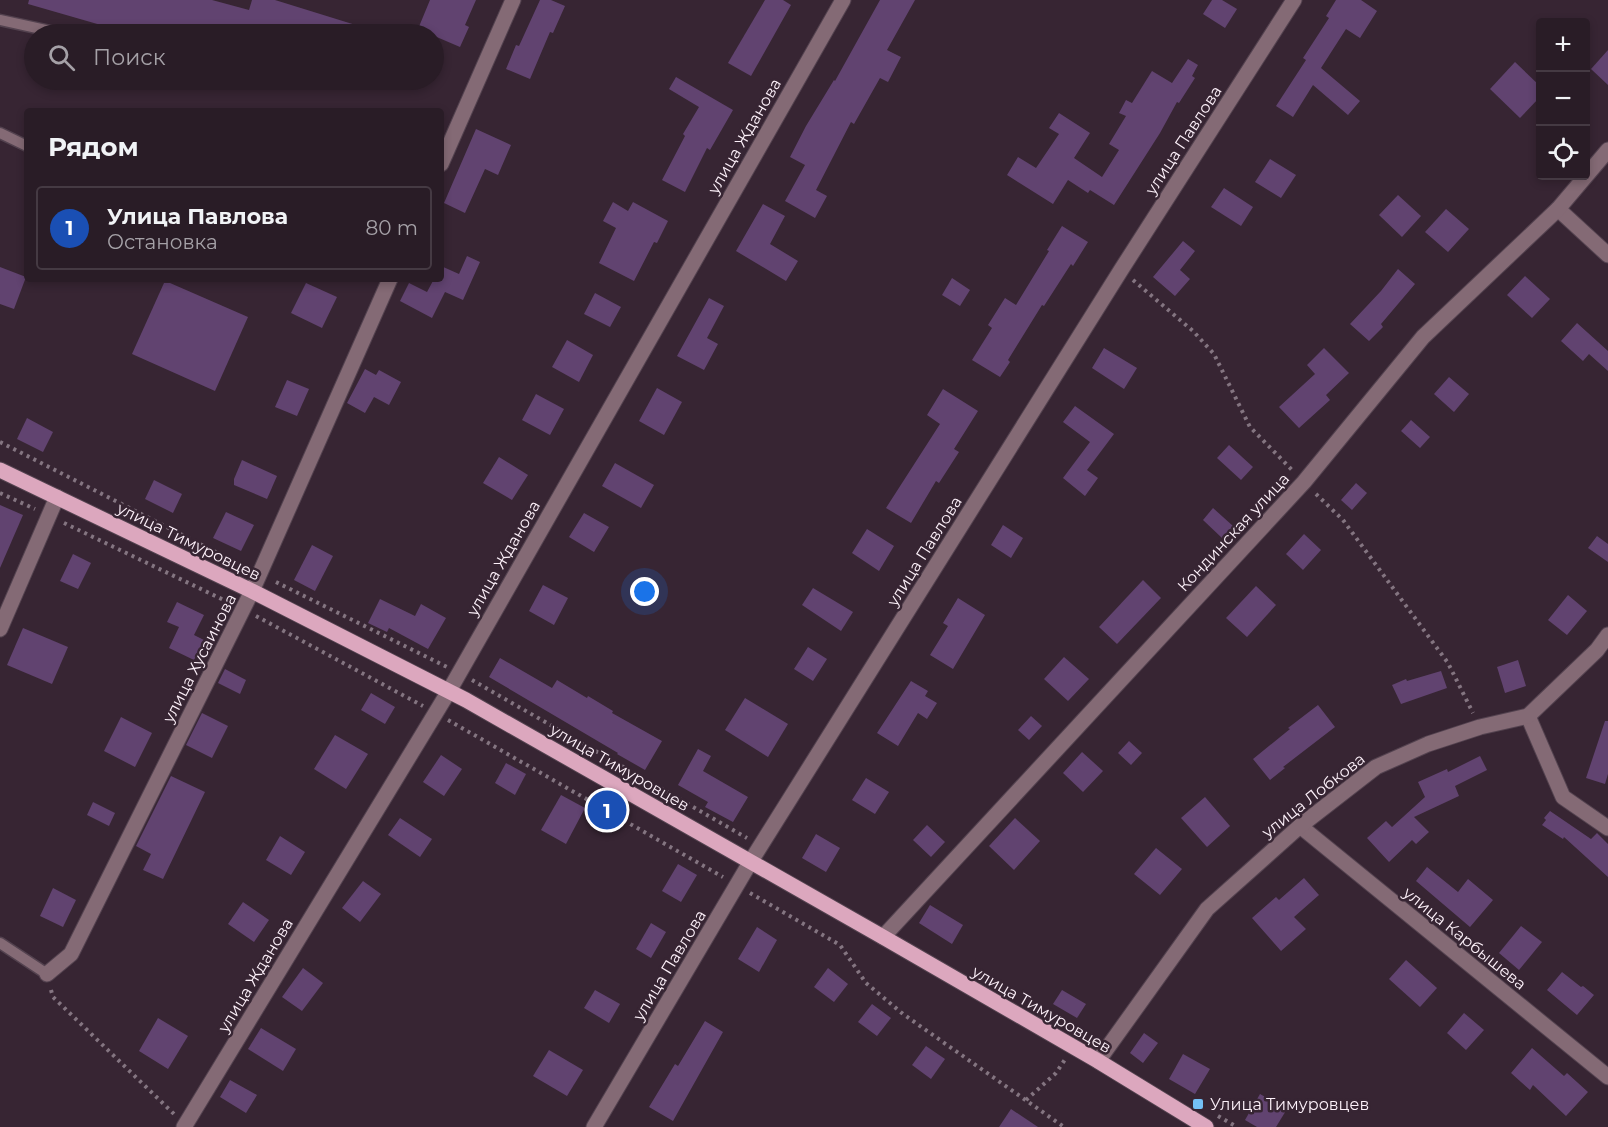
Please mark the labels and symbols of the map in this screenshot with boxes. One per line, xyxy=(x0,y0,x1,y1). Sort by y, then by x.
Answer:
street label: улица Жданова xyxy=(703,75,785,198)
street label: улица Павлова xyxy=(1141,82,1226,199)
street label: Кондинская улица xyxy=(1173,469,1293,596)
street label: улица Павлова xyxy=(883,493,966,610)
street label: улица Жданова xyxy=(462,497,544,620)
street label: улица Тимуровцев xyxy=(113,498,264,584)
your location xyxy=(630,577,659,606)
street label: улица Хусаинова xyxy=(158,591,240,727)
street label: улица Тимуровцев xyxy=(546,719,693,815)
street label: улица Лобкова xyxy=(1257,749,1369,842)
pin: 1 xyxy=(588,788,626,832)
street label: улица Карбышева xyxy=(1399,882,1530,994)
street label: улица Павлова xyxy=(628,906,710,1025)
street label: улица Жданова xyxy=(213,915,297,1037)
street label: улица Тимуровцев xyxy=(968,961,1115,1057)
place label: Улица Тимуровцев xyxy=(1210,1095,1369,1114)
marker: Улица Тимуровцев xyxy=(1191,1097,1205,1111)

